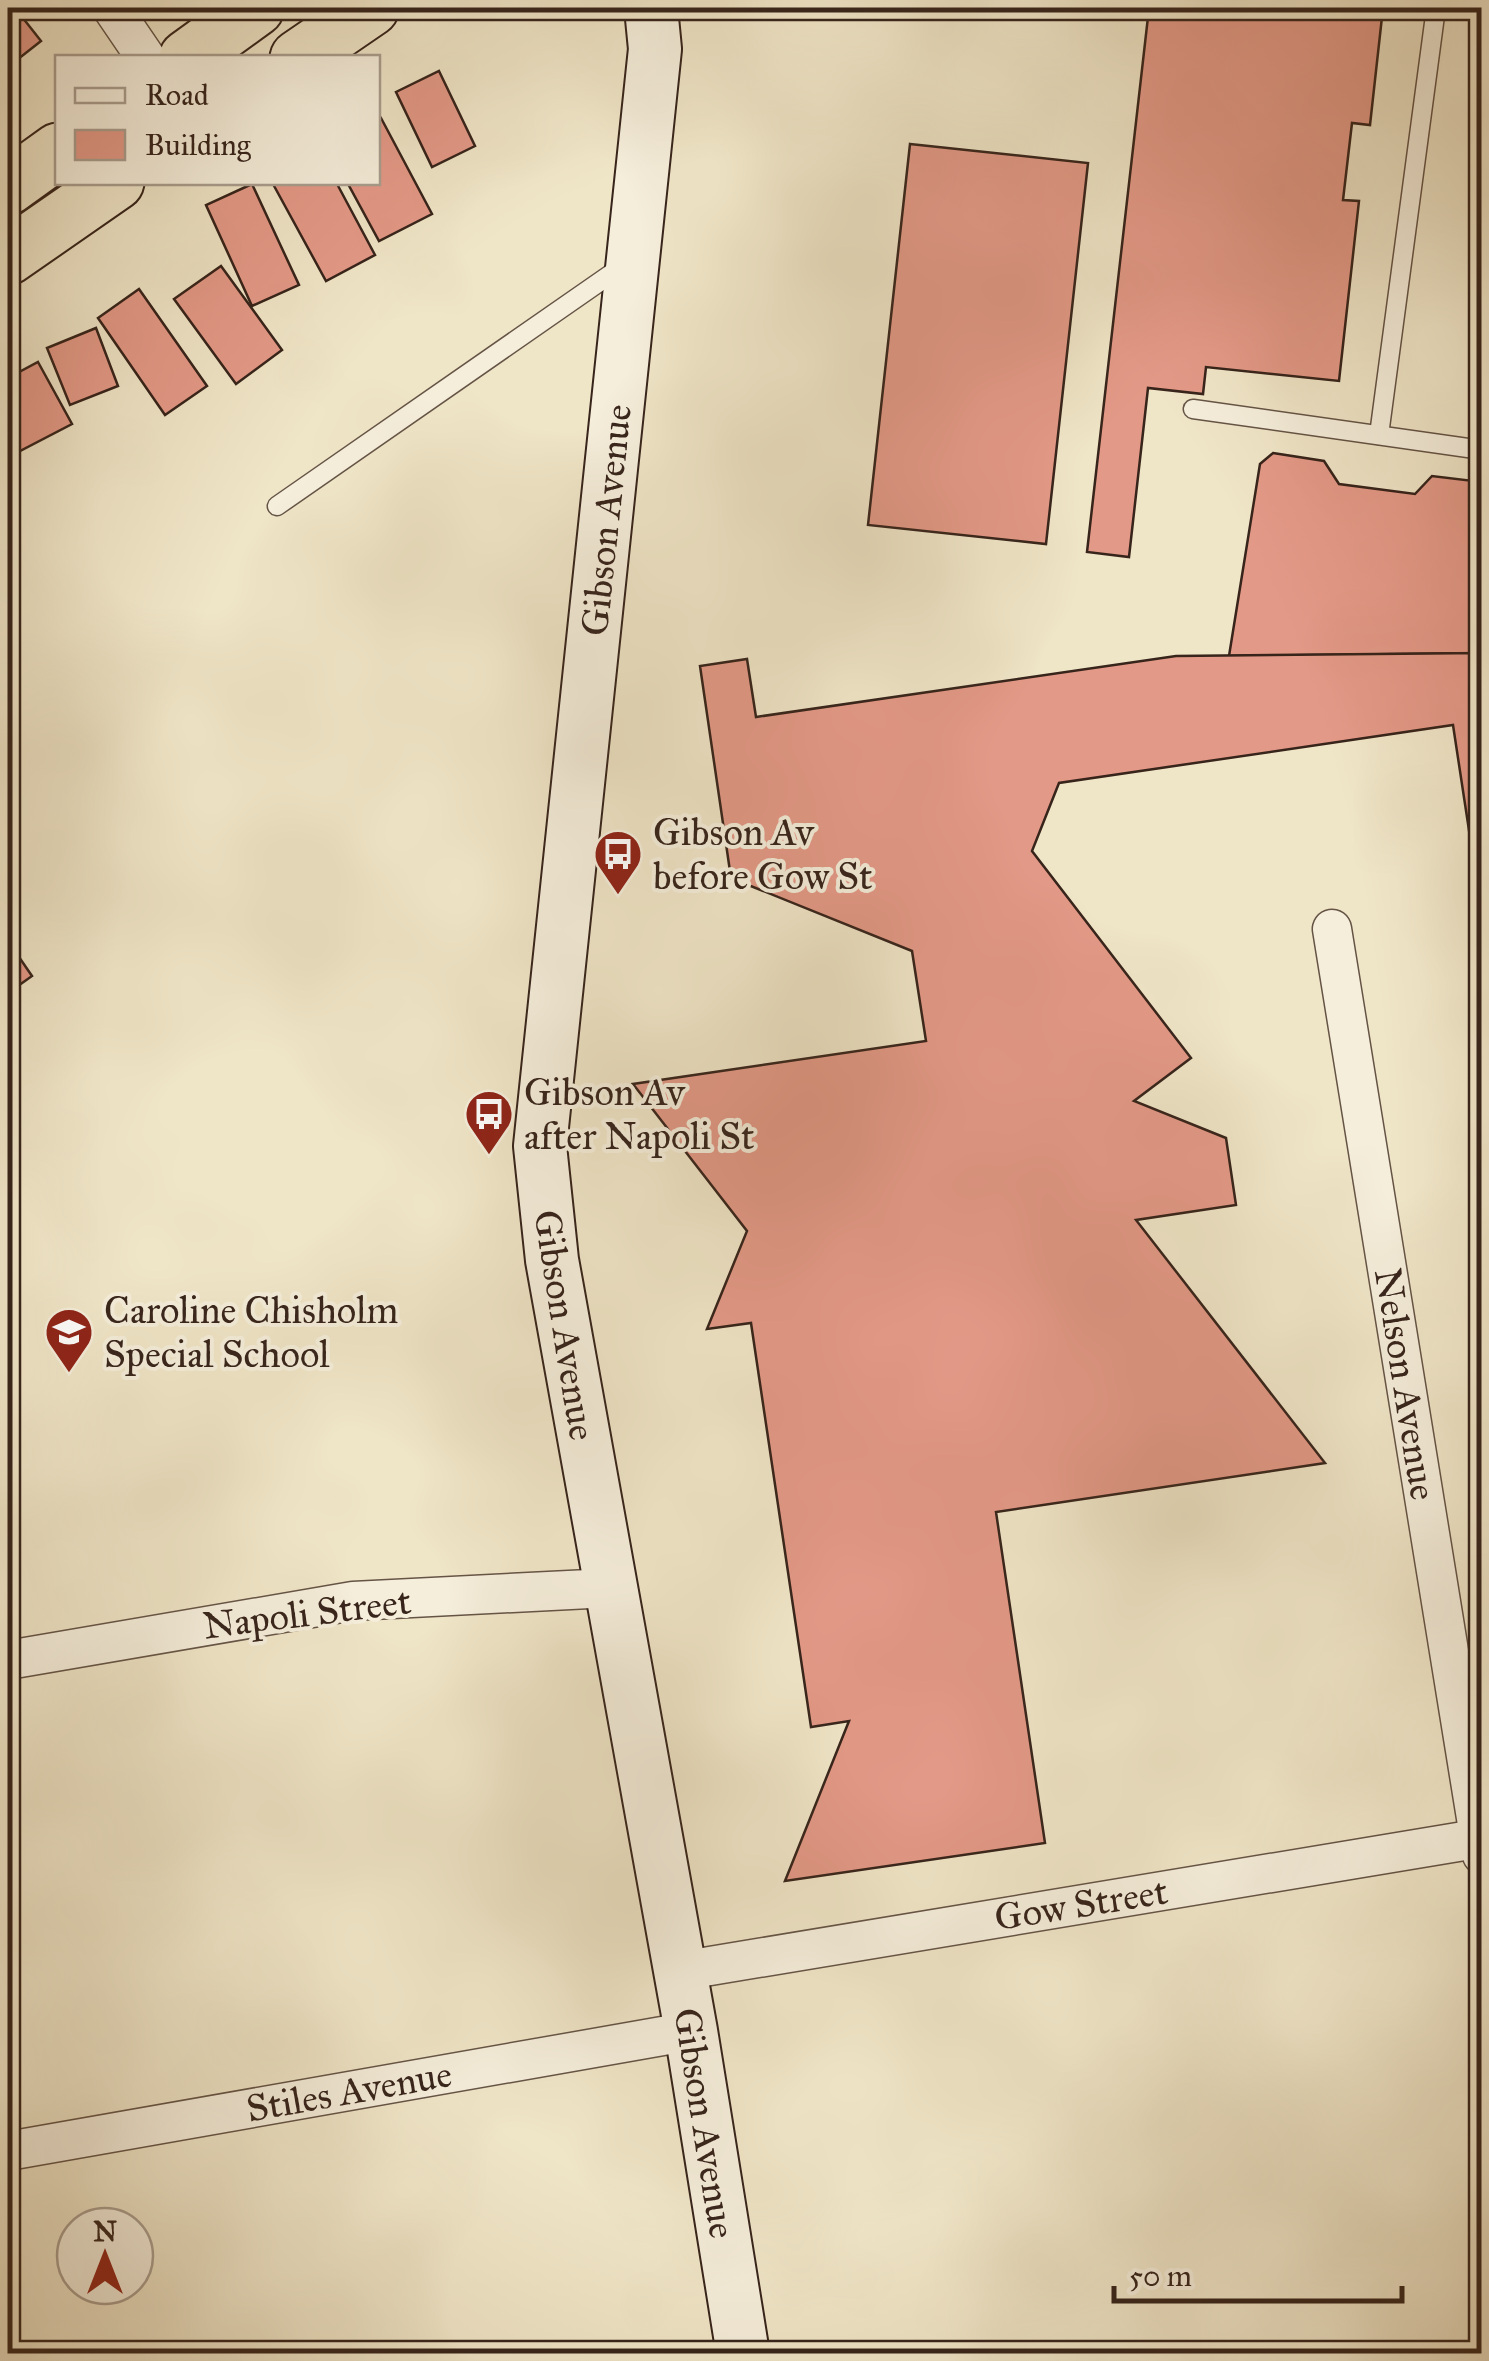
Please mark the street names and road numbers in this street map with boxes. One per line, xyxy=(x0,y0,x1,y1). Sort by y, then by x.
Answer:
street label: Gibson Avenue xyxy=(571,402,641,638)
street label: Gibson Avenue xyxy=(524,1206,606,1444)
street label: Nelson Avenue xyxy=(1365,1265,1447,1503)
street label: Napoli Street xyxy=(200,1577,414,1649)
street label: Gow Street xyxy=(991,1868,1171,1940)
street label: Gibson Avenue xyxy=(664,2004,746,2242)
street label: Stiles Avenue xyxy=(243,2050,455,2132)

